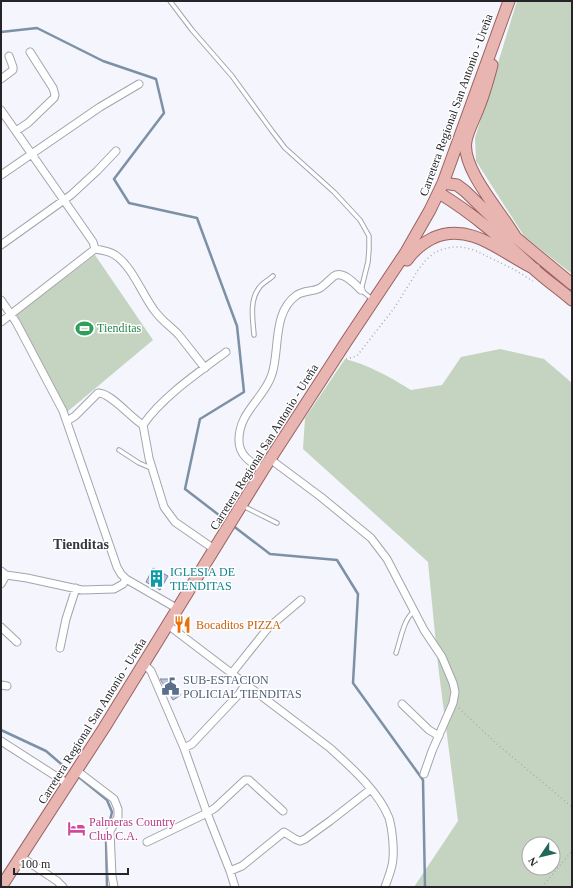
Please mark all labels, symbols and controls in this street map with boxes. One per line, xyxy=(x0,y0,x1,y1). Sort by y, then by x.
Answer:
street label: Carretera Regional San Antonio - Ureña xyxy=(416,11,496,198)
sports icon: Tienditas xyxy=(74,318,94,338)
place label: Tienditas xyxy=(97,321,142,335)
street label: Carretera Regional San Antonio - Ureña xyxy=(207,361,321,533)
district label: Tienditas xyxy=(53,537,109,552)
place label: IGLESIA DE TIENDITAS xyxy=(170,565,235,593)
building icon: IGLESIA DE TIENDITAS xyxy=(147,569,167,589)
restaurant icon: Bocaditos PIZZA xyxy=(173,615,193,635)
place label: Bocaditos PIZZA xyxy=(196,618,281,632)
street label: Carretera Regional San Antonio - Ureña xyxy=(35,635,149,807)
place label: SUB-ESTACION POLICIAL TIENDITAS xyxy=(183,673,302,701)
public building icon: SUB-ESTACION POLICIAL TIENDITAS xyxy=(160,677,180,697)
place label: Palmeras Country Club C.A. xyxy=(89,815,175,843)
hotel icon: Palmeras Country Club C.A. xyxy=(66,819,86,839)
north arrow xyxy=(521,836,561,876)
scale bar xyxy=(14,850,128,876)
text: N xyxy=(526,855,540,868)
text: 100 m xyxy=(20,857,51,871)

